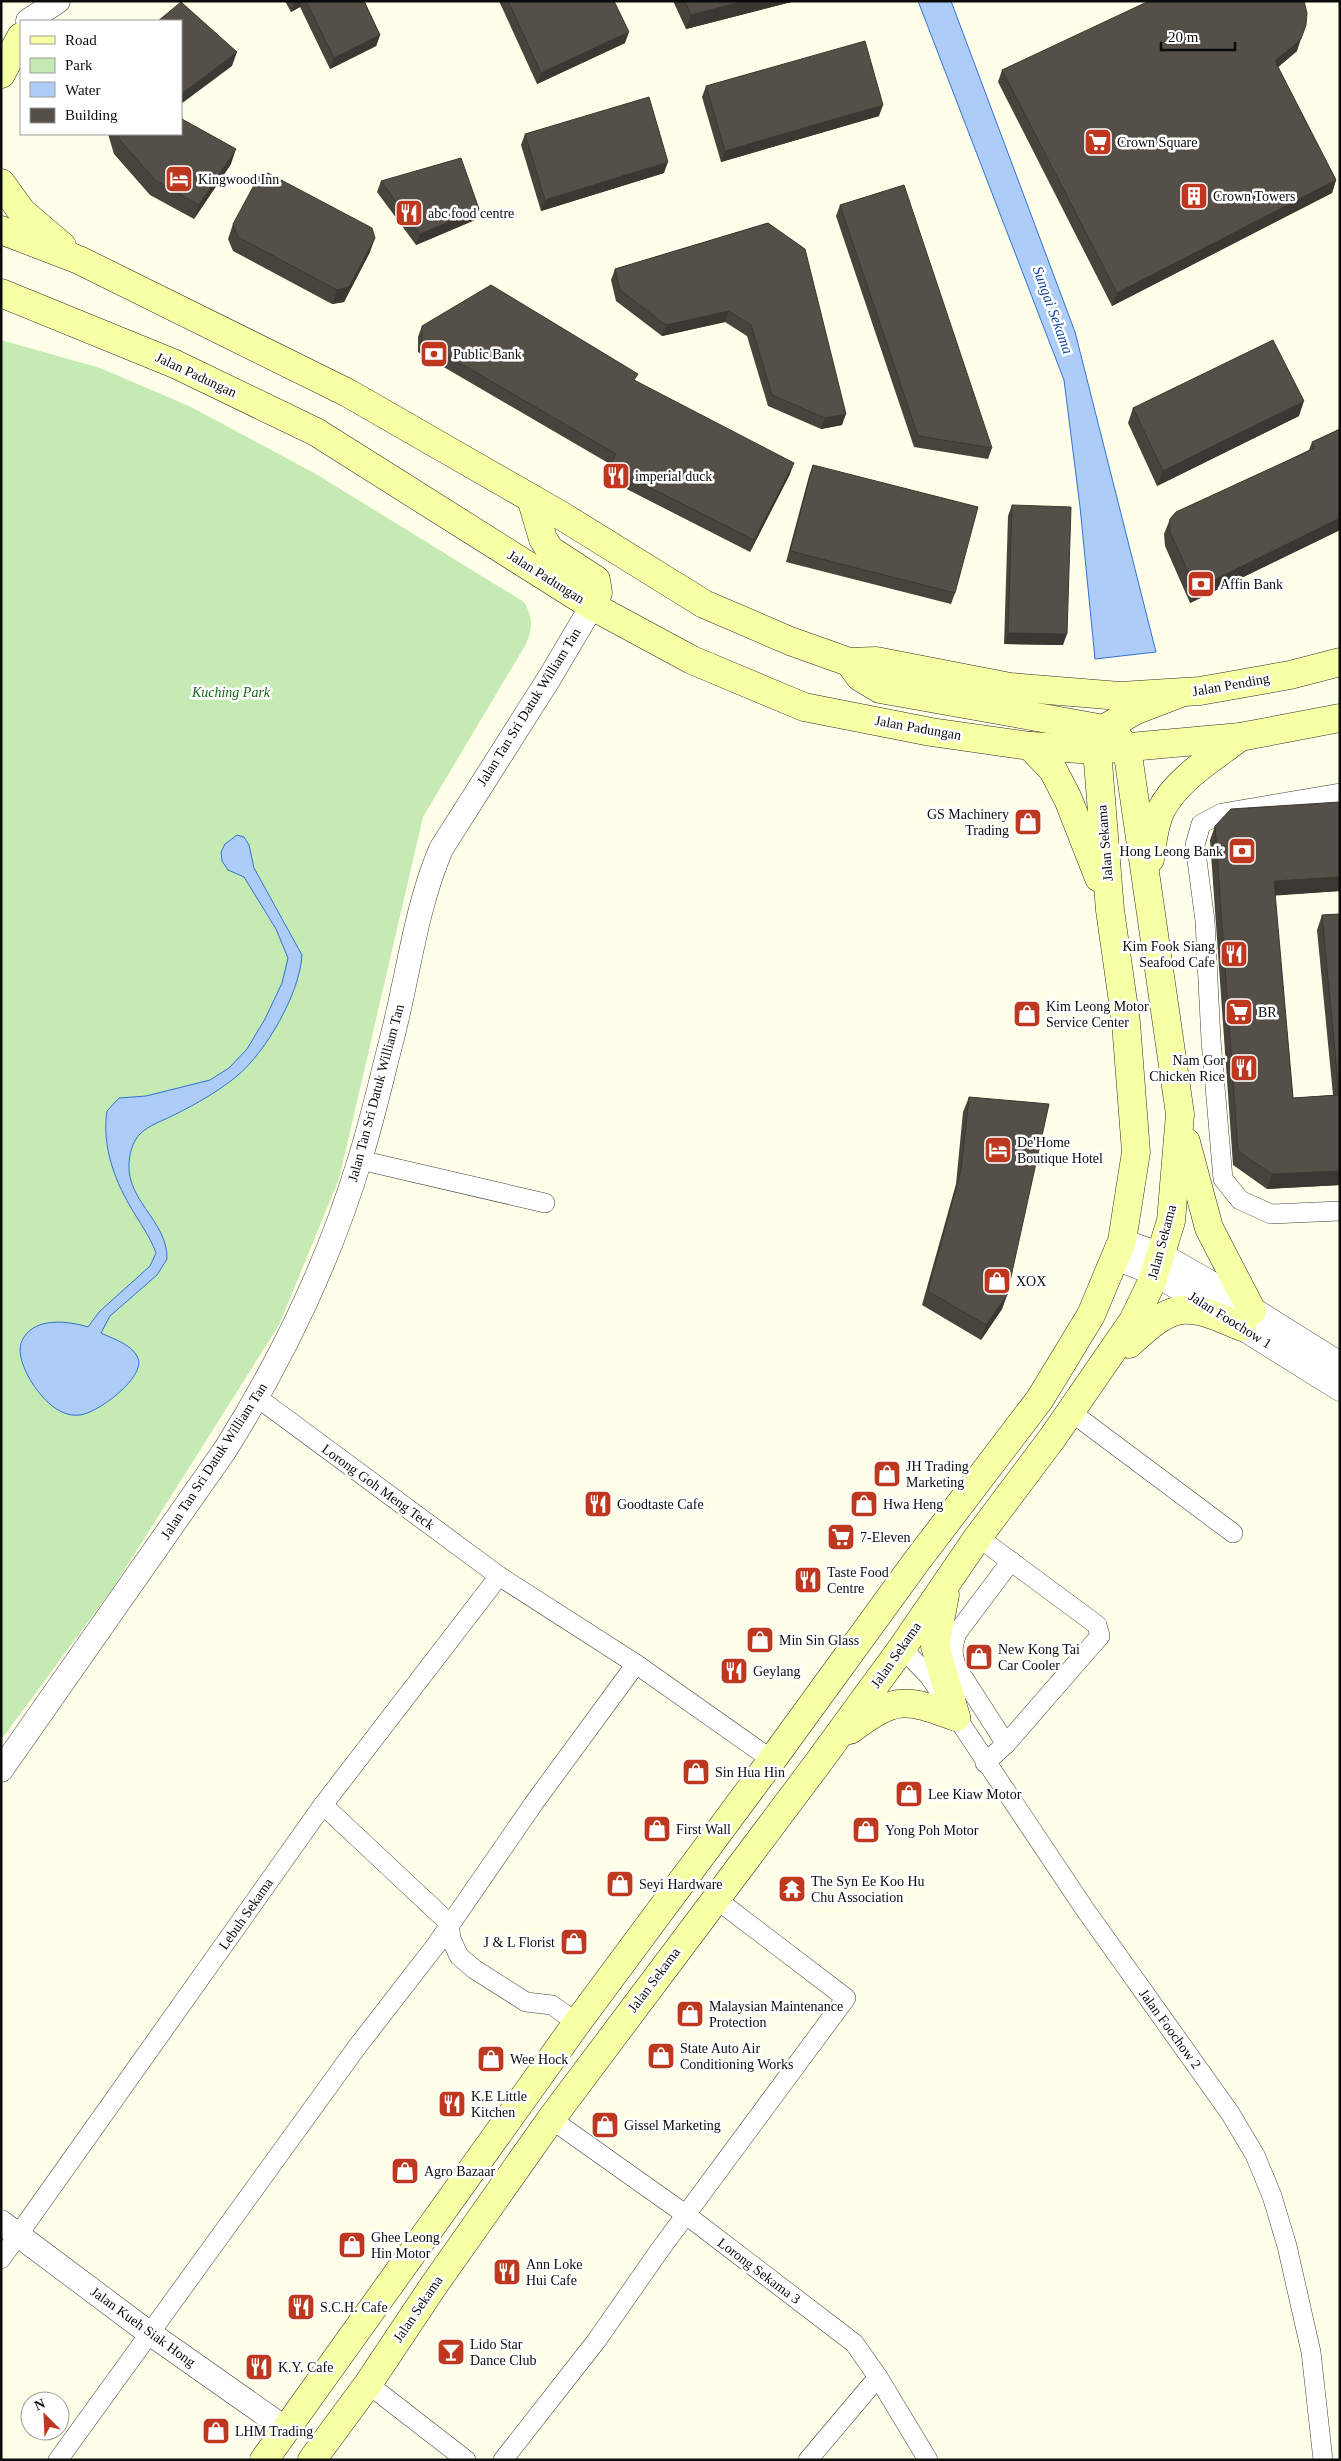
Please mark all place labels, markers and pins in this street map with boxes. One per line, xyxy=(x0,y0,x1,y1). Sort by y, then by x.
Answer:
supermarket icon: Crown Square xyxy=(1083,127,1113,157)
place label: Crown Square xyxy=(1117,135,1198,150)
hotel icon: Kingwood Inn xyxy=(164,164,194,194)
place label: Kingwood Inn xyxy=(198,172,279,187)
building icon: Crown Towers xyxy=(1179,181,1209,211)
place label: Crown Towers xyxy=(1213,189,1295,204)
restaurant icon: abc food centre xyxy=(394,198,424,228)
place label: abc food centre xyxy=(428,206,514,221)
bank icon: Public Bank xyxy=(419,339,449,369)
place label: Public Bank xyxy=(453,347,522,362)
restaurant icon: imperial duck xyxy=(601,461,631,491)
place label: imperial duck xyxy=(635,469,712,484)
bank icon: Affin Bank xyxy=(1186,569,1216,599)
place label: Affin Bank xyxy=(1220,577,1283,592)
place label: GS Machinery Trading xyxy=(927,807,1009,838)
shop icon: GS Machinery Trading xyxy=(1013,807,1043,837)
bank icon: Hong Leong Bank xyxy=(1227,836,1257,866)
place label: Hong Leong Bank xyxy=(1120,844,1223,859)
place label: Kim Fook Siang Seafood Cafe xyxy=(1122,939,1215,970)
restaurant icon: Kim Fook Siang Seafood Cafe xyxy=(1219,939,1249,969)
supermarket icon: BR xyxy=(1224,997,1254,1027)
shop icon: Kim Leong Motor Service Center xyxy=(1012,999,1042,1029)
place label: Kim Leong Motor Service Center xyxy=(1046,999,1149,1030)
place label: BR xyxy=(1258,1005,1277,1020)
place label: Nam Gor Chicken Rice xyxy=(1149,1053,1225,1084)
restaurant icon: Nam Gor Chicken Rice xyxy=(1229,1053,1259,1083)
hotel icon: De'Home Boutique Hotel xyxy=(983,1135,1013,1165)
place label: De'Home Boutique Hotel xyxy=(1017,1135,1103,1166)
shop icon: XOX xyxy=(982,1266,1012,1296)
place label: XOX xyxy=(1016,1274,1046,1289)
shop icon: JH Trading Marketing xyxy=(872,1459,902,1489)
place label: JH Trading Marketing xyxy=(906,1459,969,1490)
restaurant icon: Goodtaste Cafe xyxy=(583,1489,613,1519)
shop icon: Hwa Heng xyxy=(849,1489,879,1519)
place label: Goodtaste Cafe xyxy=(617,1497,704,1512)
place label: Hwa Heng xyxy=(883,1497,943,1512)
supermarket icon: 7-Eleven xyxy=(826,1522,856,1552)
place label: 7-Eleven xyxy=(860,1530,911,1545)
restaurant icon: Taste Food Centre xyxy=(793,1565,823,1595)
place label: Taste Food Centre xyxy=(827,1565,889,1596)
shop icon: Min Sin Glass xyxy=(745,1625,775,1655)
place label: Min Sin Glass xyxy=(779,1633,859,1648)
shop icon: New Kong Tai Car Cooler xyxy=(964,1642,994,1672)
place label: New Kong Tai Car Cooler xyxy=(998,1642,1080,1673)
restaurant icon: Geylang xyxy=(719,1656,749,1686)
place label: Geylang xyxy=(753,1664,800,1679)
shop icon: Sin Hua Hin xyxy=(681,1757,711,1787)
place label: Sin Hua Hin xyxy=(715,1765,785,1780)
shop icon: Lee Kiaw Motor xyxy=(894,1779,924,1809)
place label: Lee Kiaw Motor xyxy=(928,1787,1022,1802)
shop icon: First Wall xyxy=(642,1814,672,1844)
shop icon: Yong Poh Motor xyxy=(851,1815,881,1845)
place label: First Wall xyxy=(676,1822,731,1837)
place label: Yong Poh Motor xyxy=(885,1823,979,1838)
shop icon: Seyi Hardware xyxy=(605,1869,635,1899)
temple icon: The Syn Ee Koo Hu Chu Association xyxy=(777,1874,807,1904)
place label: The Syn Ee Koo Hu Chu Association xyxy=(811,1874,925,1905)
place label: Seyi Hardware xyxy=(639,1877,723,1892)
shop icon: J & L Florist xyxy=(559,1927,589,1957)
place label: J & L Florist xyxy=(484,1935,555,1950)
shop icon: Malaysian Maintenance Protection xyxy=(675,1999,705,2029)
place label: Malaysian Maintenance Protection xyxy=(709,1999,843,2030)
shop icon: State Auto Air Conditioning Works xyxy=(646,2041,676,2071)
place label: State Auto Air Conditioning Works xyxy=(680,2041,793,2072)
shop icon: Wee Hock xyxy=(476,2044,506,2074)
place label: Wee Hock xyxy=(510,2052,568,2067)
restaurant icon: K.E Little Kitchen xyxy=(437,2089,467,2119)
place label: K.E Little Kitchen xyxy=(471,2089,527,2120)
shop icon: Gissel Marketing xyxy=(590,2110,620,2140)
place label: Gissel Marketing xyxy=(624,2118,721,2133)
shop icon: Agro Bazaar xyxy=(390,2156,420,2186)
place label: Agro Bazaar xyxy=(424,2164,495,2179)
shop icon: Ghee Leong Hin Motor xyxy=(337,2230,367,2260)
place label: Ghee Leong Hin Motor xyxy=(371,2230,440,2261)
restaurant icon: Ann Loke Hui Cafe xyxy=(492,2257,522,2287)
place label: Ann Loke Hui Cafe xyxy=(526,2257,582,2288)
restaurant icon: S.C.H. Cafe xyxy=(286,2292,316,2322)
place label: S.C.H. Cafe xyxy=(320,2300,388,2315)
bar icon: Lido Star Dance Club xyxy=(436,2337,466,2367)
place label: Lido Star Dance Club xyxy=(470,2337,536,2368)
restaurant icon: K.Y. Cafe xyxy=(244,2352,274,2382)
place label: K.Y. Cafe xyxy=(278,2360,333,2375)
shop icon: LHM Trading xyxy=(201,2416,231,2446)
place label: LHM Trading xyxy=(235,2424,313,2439)

